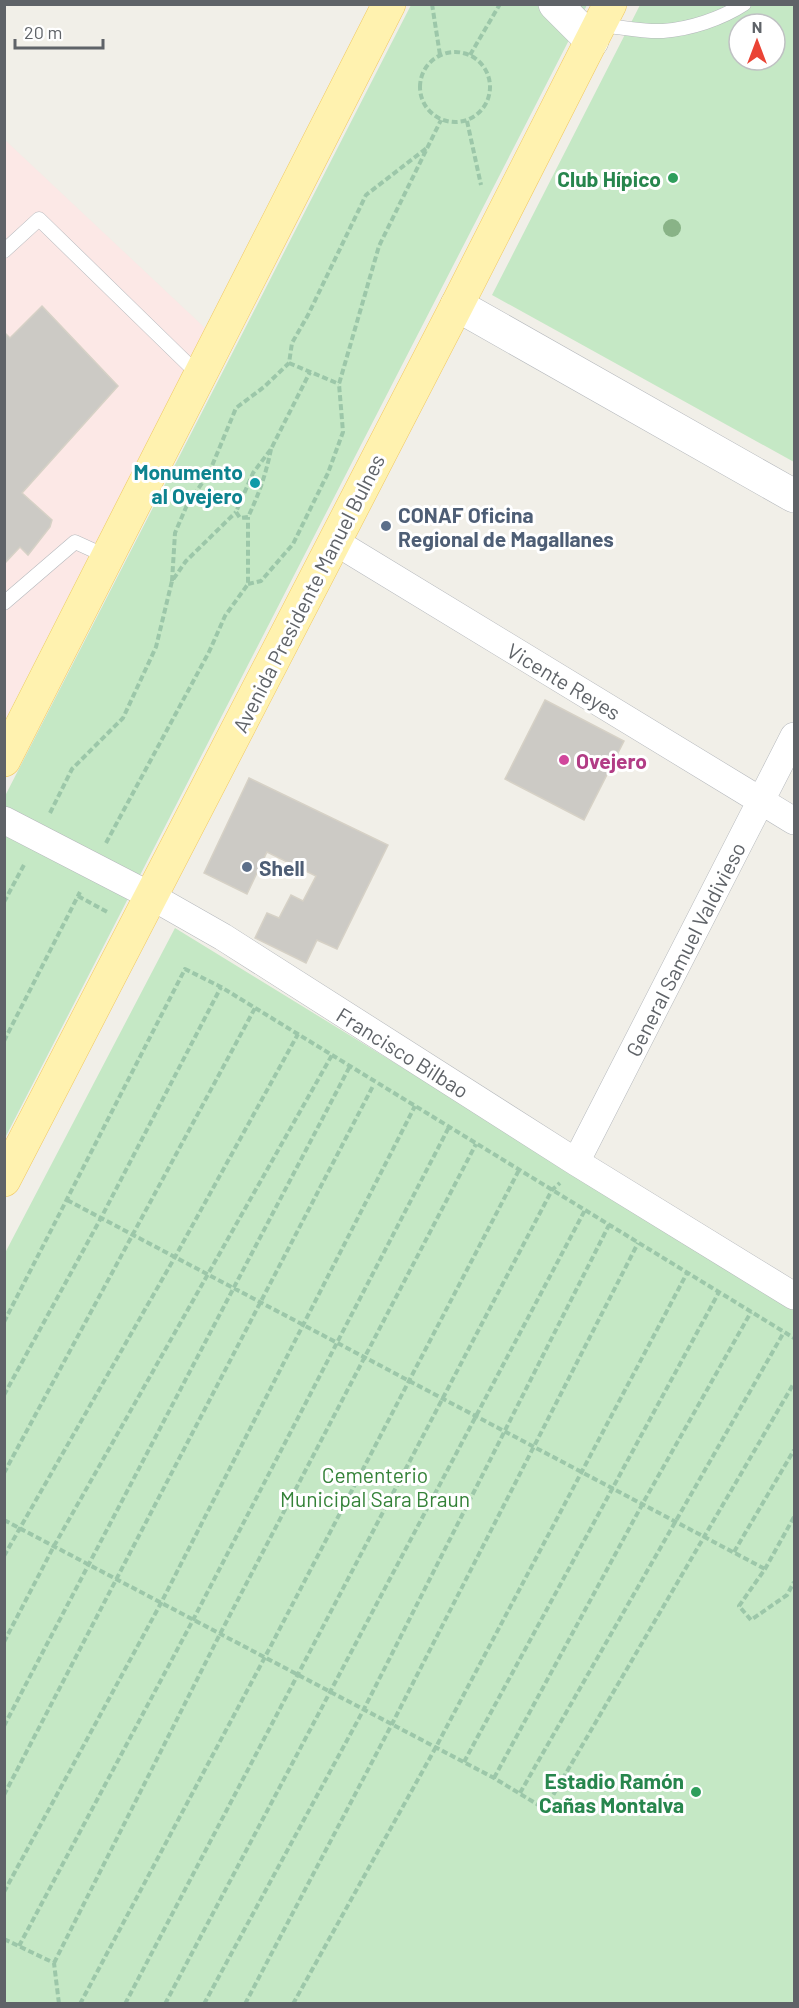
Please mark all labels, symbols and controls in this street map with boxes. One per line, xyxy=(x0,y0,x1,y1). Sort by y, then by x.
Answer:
scale bar xyxy=(15,12,104,50)
north arrow xyxy=(727,12,787,72)
text: N xyxy=(752,17,762,36)
text: 20 m xyxy=(24,21,62,43)
place label: Club Hípico xyxy=(557,166,661,191)
marker: Club Hípico xyxy=(666,171,680,185)
street label: Avenida Presidente Manuel Bulnes xyxy=(227,450,389,736)
place label: Monumento al Ovejero xyxy=(133,459,243,508)
marker: Monumento al Ovejero xyxy=(248,476,262,490)
place label: CONAF Oficina Regional de Magallanes xyxy=(398,502,614,551)
marker: CONAF Oficina Regional de Magallanes xyxy=(379,519,393,533)
street label: Vicente Reyes xyxy=(503,637,625,725)
place label: Ovejero xyxy=(576,748,647,773)
marker: Ovejero xyxy=(557,753,571,767)
street label: General Samuel Valdivieso xyxy=(620,838,750,1060)
place label: Shell xyxy=(259,855,305,880)
marker: Shell xyxy=(240,860,254,874)
street label: Francisco Bilbao xyxy=(332,1001,474,1103)
park label: Cementerio Municipal Sara Braun xyxy=(280,1462,470,1511)
place label: Estadio Ramón Cañas Montalva xyxy=(539,1768,684,1817)
marker: Estadio Ramón Cañas Montalva xyxy=(689,1785,703,1799)

